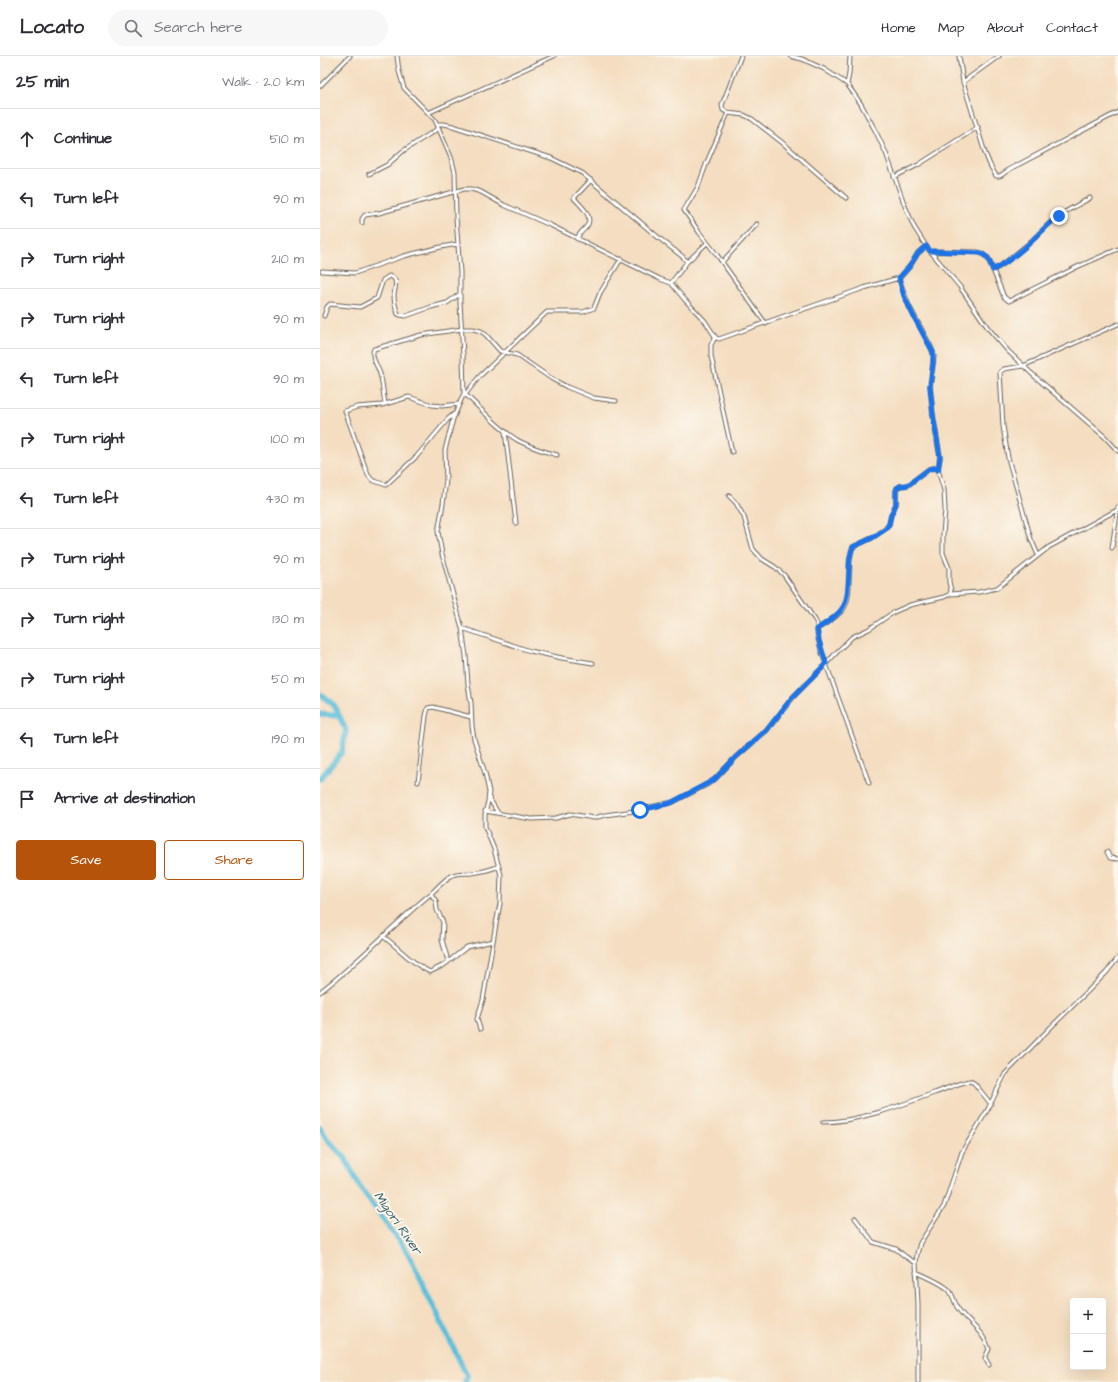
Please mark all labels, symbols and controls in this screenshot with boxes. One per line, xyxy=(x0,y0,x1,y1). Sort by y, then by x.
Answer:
search box xyxy=(108,10,388,46)
text: Locato xyxy=(20,14,84,41)
icon: search xyxy=(122,17,144,39)
text: Search here xyxy=(154,17,242,38)
text: Home xyxy=(881,18,916,38)
text: Map xyxy=(938,18,964,38)
text: About xyxy=(986,18,1024,38)
text: Contact xyxy=(1046,18,1098,38)
text: 25 min xyxy=(16,70,69,94)
text: Walk · 2.0 km xyxy=(222,73,304,91)
icon: ahead xyxy=(16,128,38,150)
text: Continue xyxy=(54,128,112,149)
text: 510 m xyxy=(270,130,304,148)
icon: left xyxy=(16,188,38,210)
text: Turn left xyxy=(54,188,118,209)
text: 90 m xyxy=(273,190,304,208)
route end xyxy=(1050,207,1068,225)
icon: right xyxy=(16,248,38,270)
text: Turn right xyxy=(54,248,125,269)
text: 210 m xyxy=(271,250,304,268)
icon: right xyxy=(16,308,38,330)
text: Turn right xyxy=(54,308,125,329)
text: 90 m xyxy=(273,310,304,328)
icon: left xyxy=(16,368,38,390)
text: Turn left xyxy=(54,368,118,389)
text: 90 m xyxy=(273,370,304,388)
icon: right xyxy=(16,428,38,450)
text: Turn right xyxy=(54,428,125,449)
text: 100 m xyxy=(271,430,304,448)
icon: left xyxy=(16,488,38,510)
text: Turn left xyxy=(54,488,118,509)
text: 430 m xyxy=(265,490,304,508)
icon: right xyxy=(16,548,38,570)
text: Turn right xyxy=(54,548,125,569)
text: 90 m xyxy=(273,550,304,568)
icon: right xyxy=(16,608,38,630)
text: Turn right xyxy=(54,608,125,629)
text: 130 m xyxy=(272,610,304,628)
icon: right xyxy=(16,668,38,690)
text: Turn right xyxy=(54,668,125,689)
text: 50 m xyxy=(271,670,304,688)
icon: left xyxy=(16,728,38,750)
text: Turn left xyxy=(54,728,118,749)
text: 190 m xyxy=(271,730,304,748)
icon: arrive xyxy=(16,788,38,810)
text: Arrive at destination xyxy=(54,788,195,809)
route start xyxy=(631,801,649,819)
button: Save xyxy=(16,840,156,880)
button: Share xyxy=(164,840,304,880)
water label: Migori River xyxy=(369,1188,427,1260)
map controls xyxy=(1070,1298,1106,1370)
button: + xyxy=(1070,1298,1106,1334)
button: − xyxy=(1070,1334,1106,1370)

